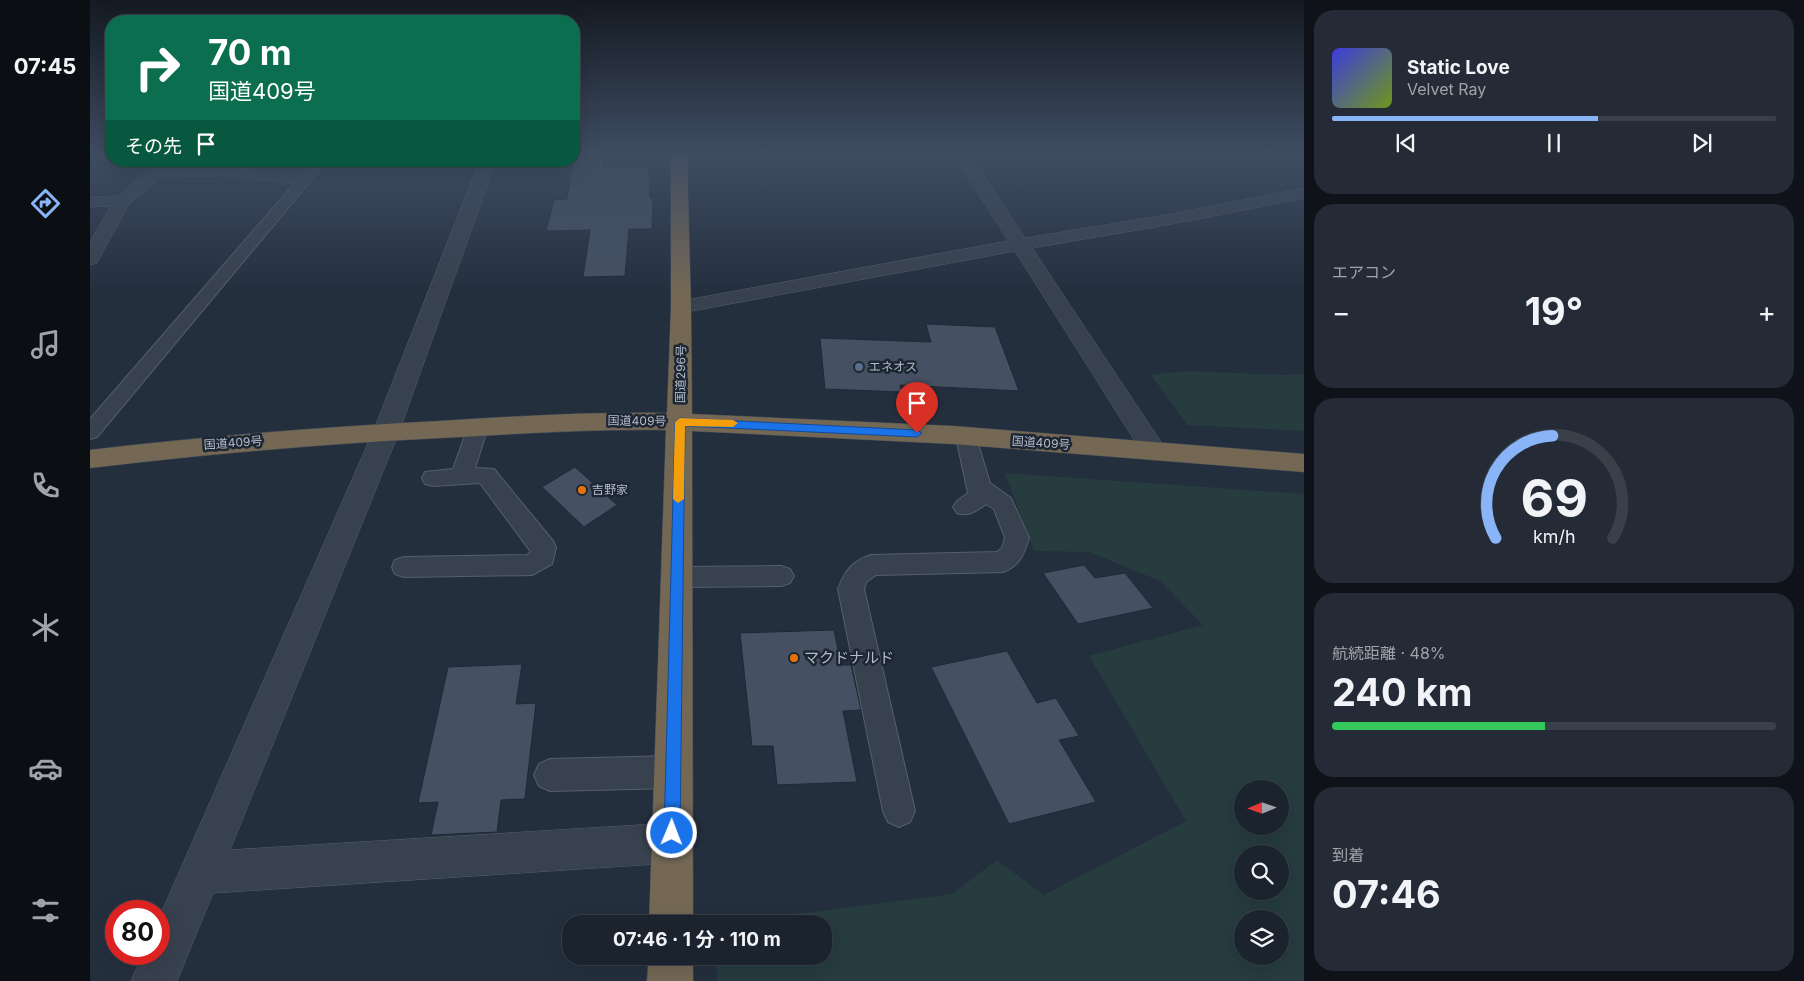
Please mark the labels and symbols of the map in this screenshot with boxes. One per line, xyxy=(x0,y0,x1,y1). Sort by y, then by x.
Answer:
street label: 国道296号 xyxy=(672,345,689,403)
place label: エネオス xyxy=(869,359,917,374)
marker: エネオス xyxy=(853,361,865,373)
pin xyxy=(896,382,938,433)
street label: 国道409号 xyxy=(607,412,667,429)
street label: 国道409号 xyxy=(203,433,263,452)
street label: 国道409号 xyxy=(1011,433,1071,452)
place label: 吉野家 xyxy=(592,482,628,497)
marker: 吉野家 xyxy=(576,484,588,496)
place label: マクドナルド xyxy=(804,648,894,667)
marker: マクドナルド xyxy=(788,652,800,664)
north arrow xyxy=(1234,780,1289,835)
position arrow xyxy=(645,806,697,858)
speed limit sign: 80 xyxy=(105,900,170,965)

